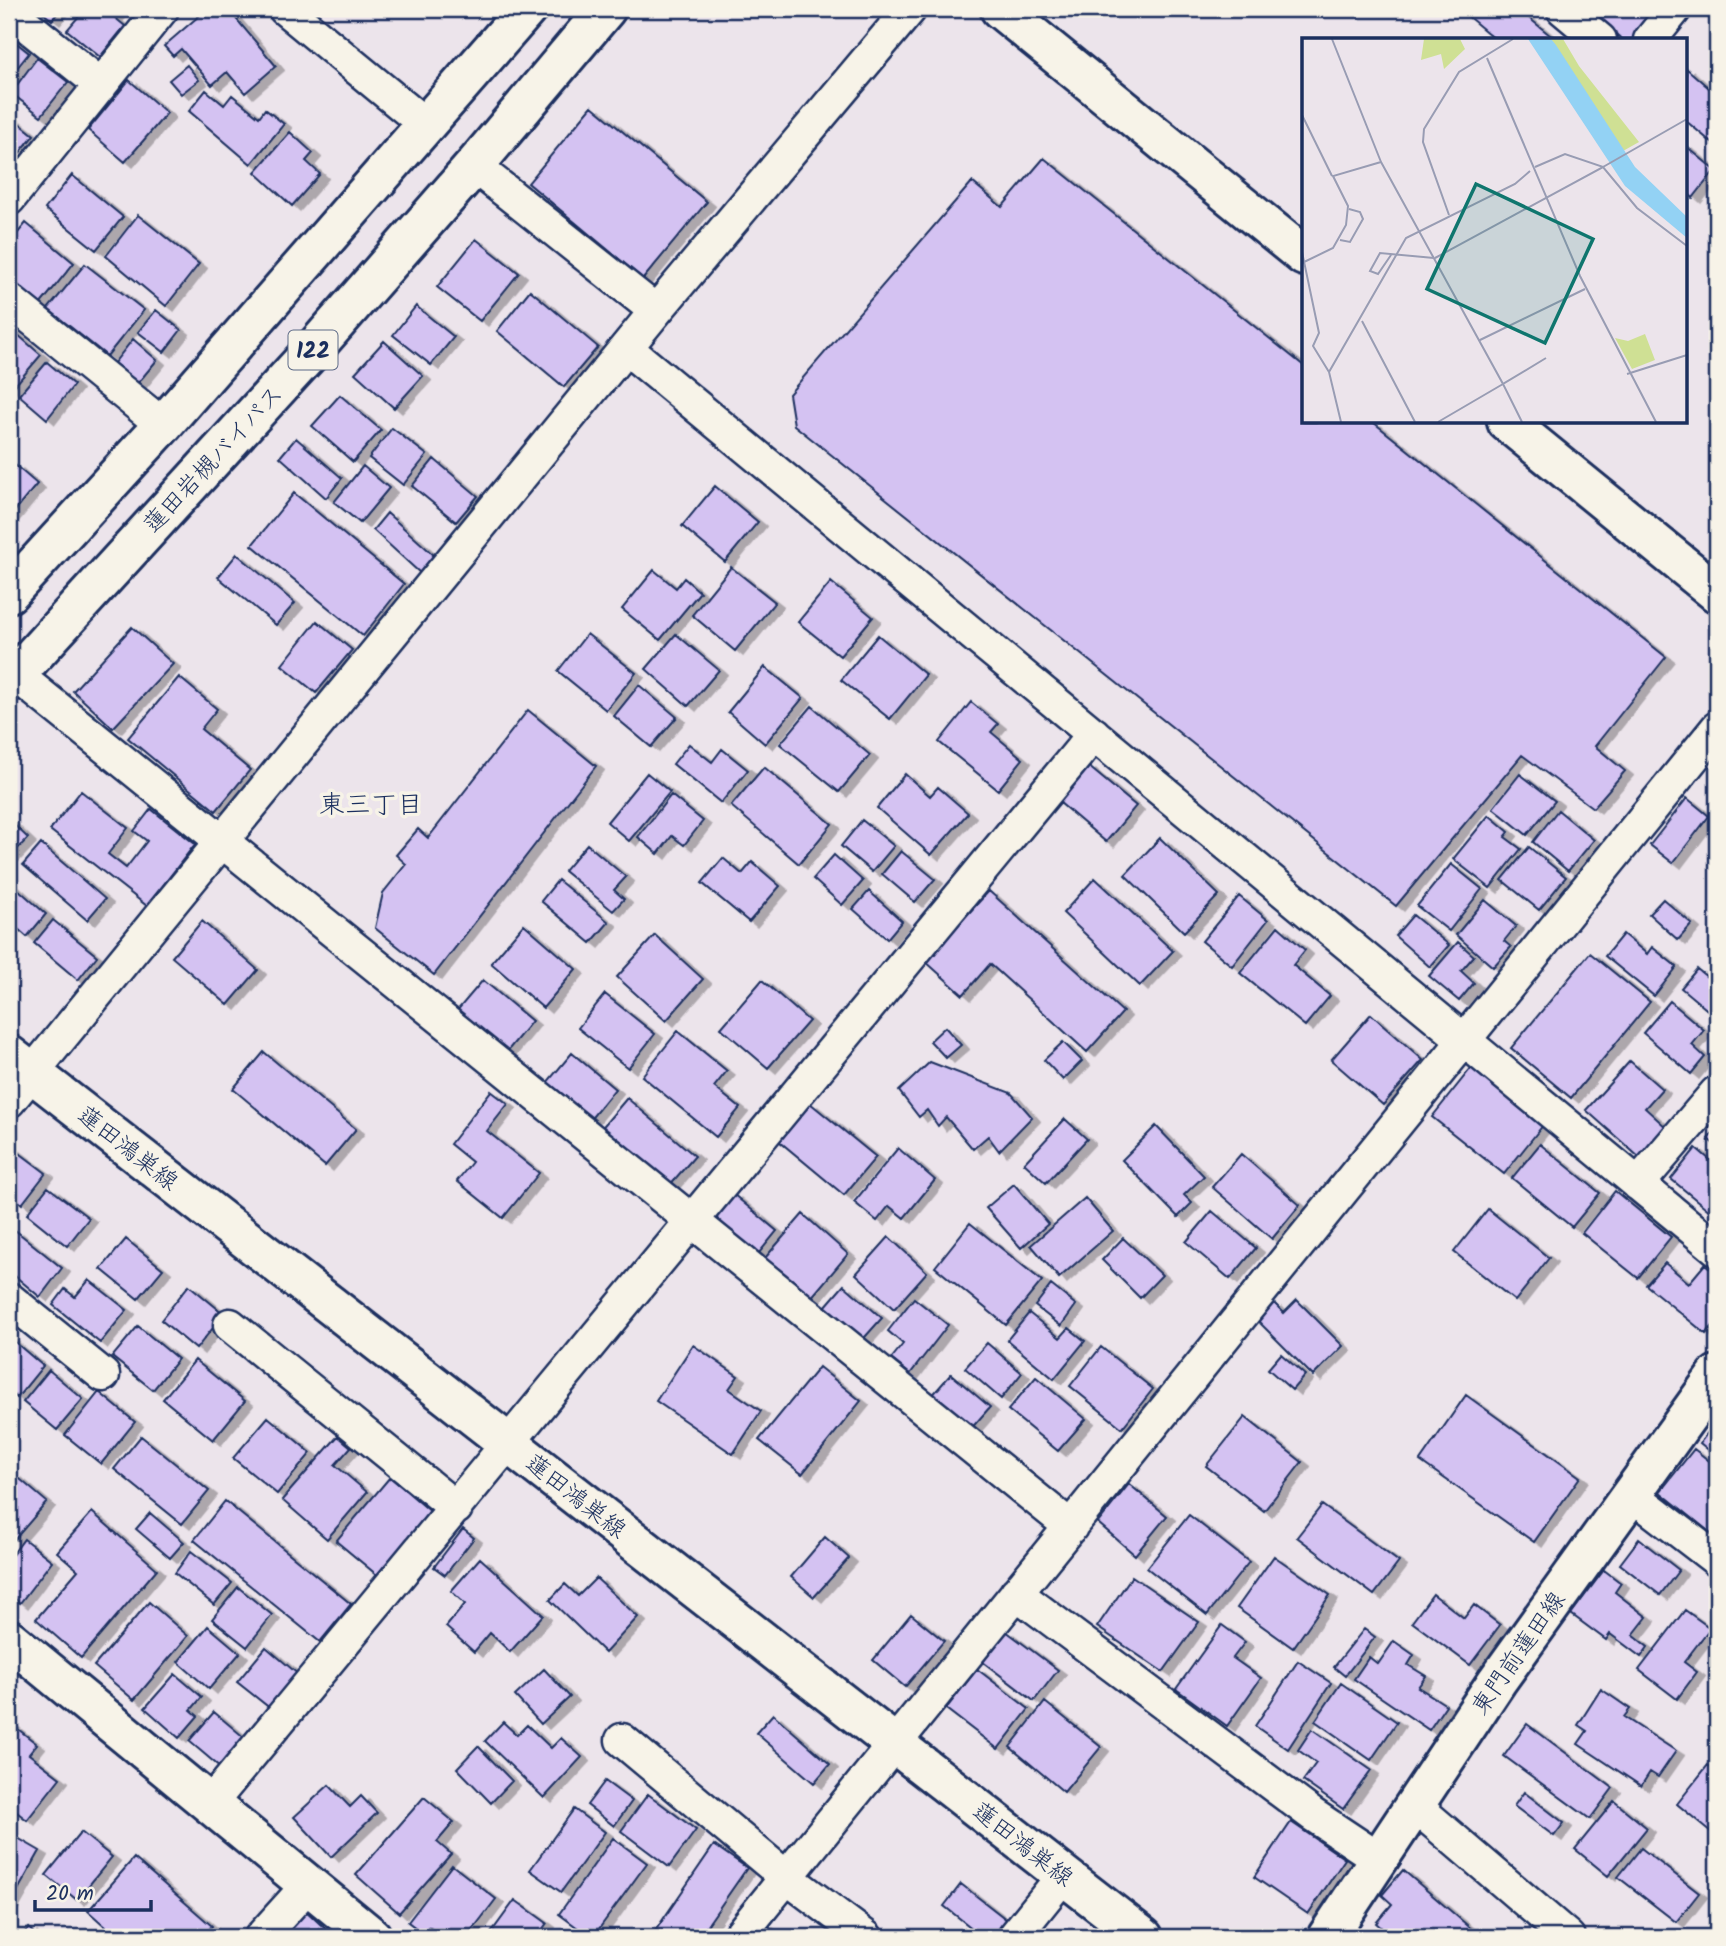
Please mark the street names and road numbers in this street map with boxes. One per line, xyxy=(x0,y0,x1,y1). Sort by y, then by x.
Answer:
road number: 122 xyxy=(288,330,338,370)
street label: 蓮田岩槻バイパス xyxy=(135,377,294,543)
street label: 蓮田鴻巣線 xyxy=(68,1097,186,1201)
street label: 蓮田鴻巣線 xyxy=(516,1445,634,1549)
street label: 東門前蓮田線 xyxy=(1462,1584,1576,1724)
street label: 蓮田鴻巣線 xyxy=(963,1793,1081,1897)

